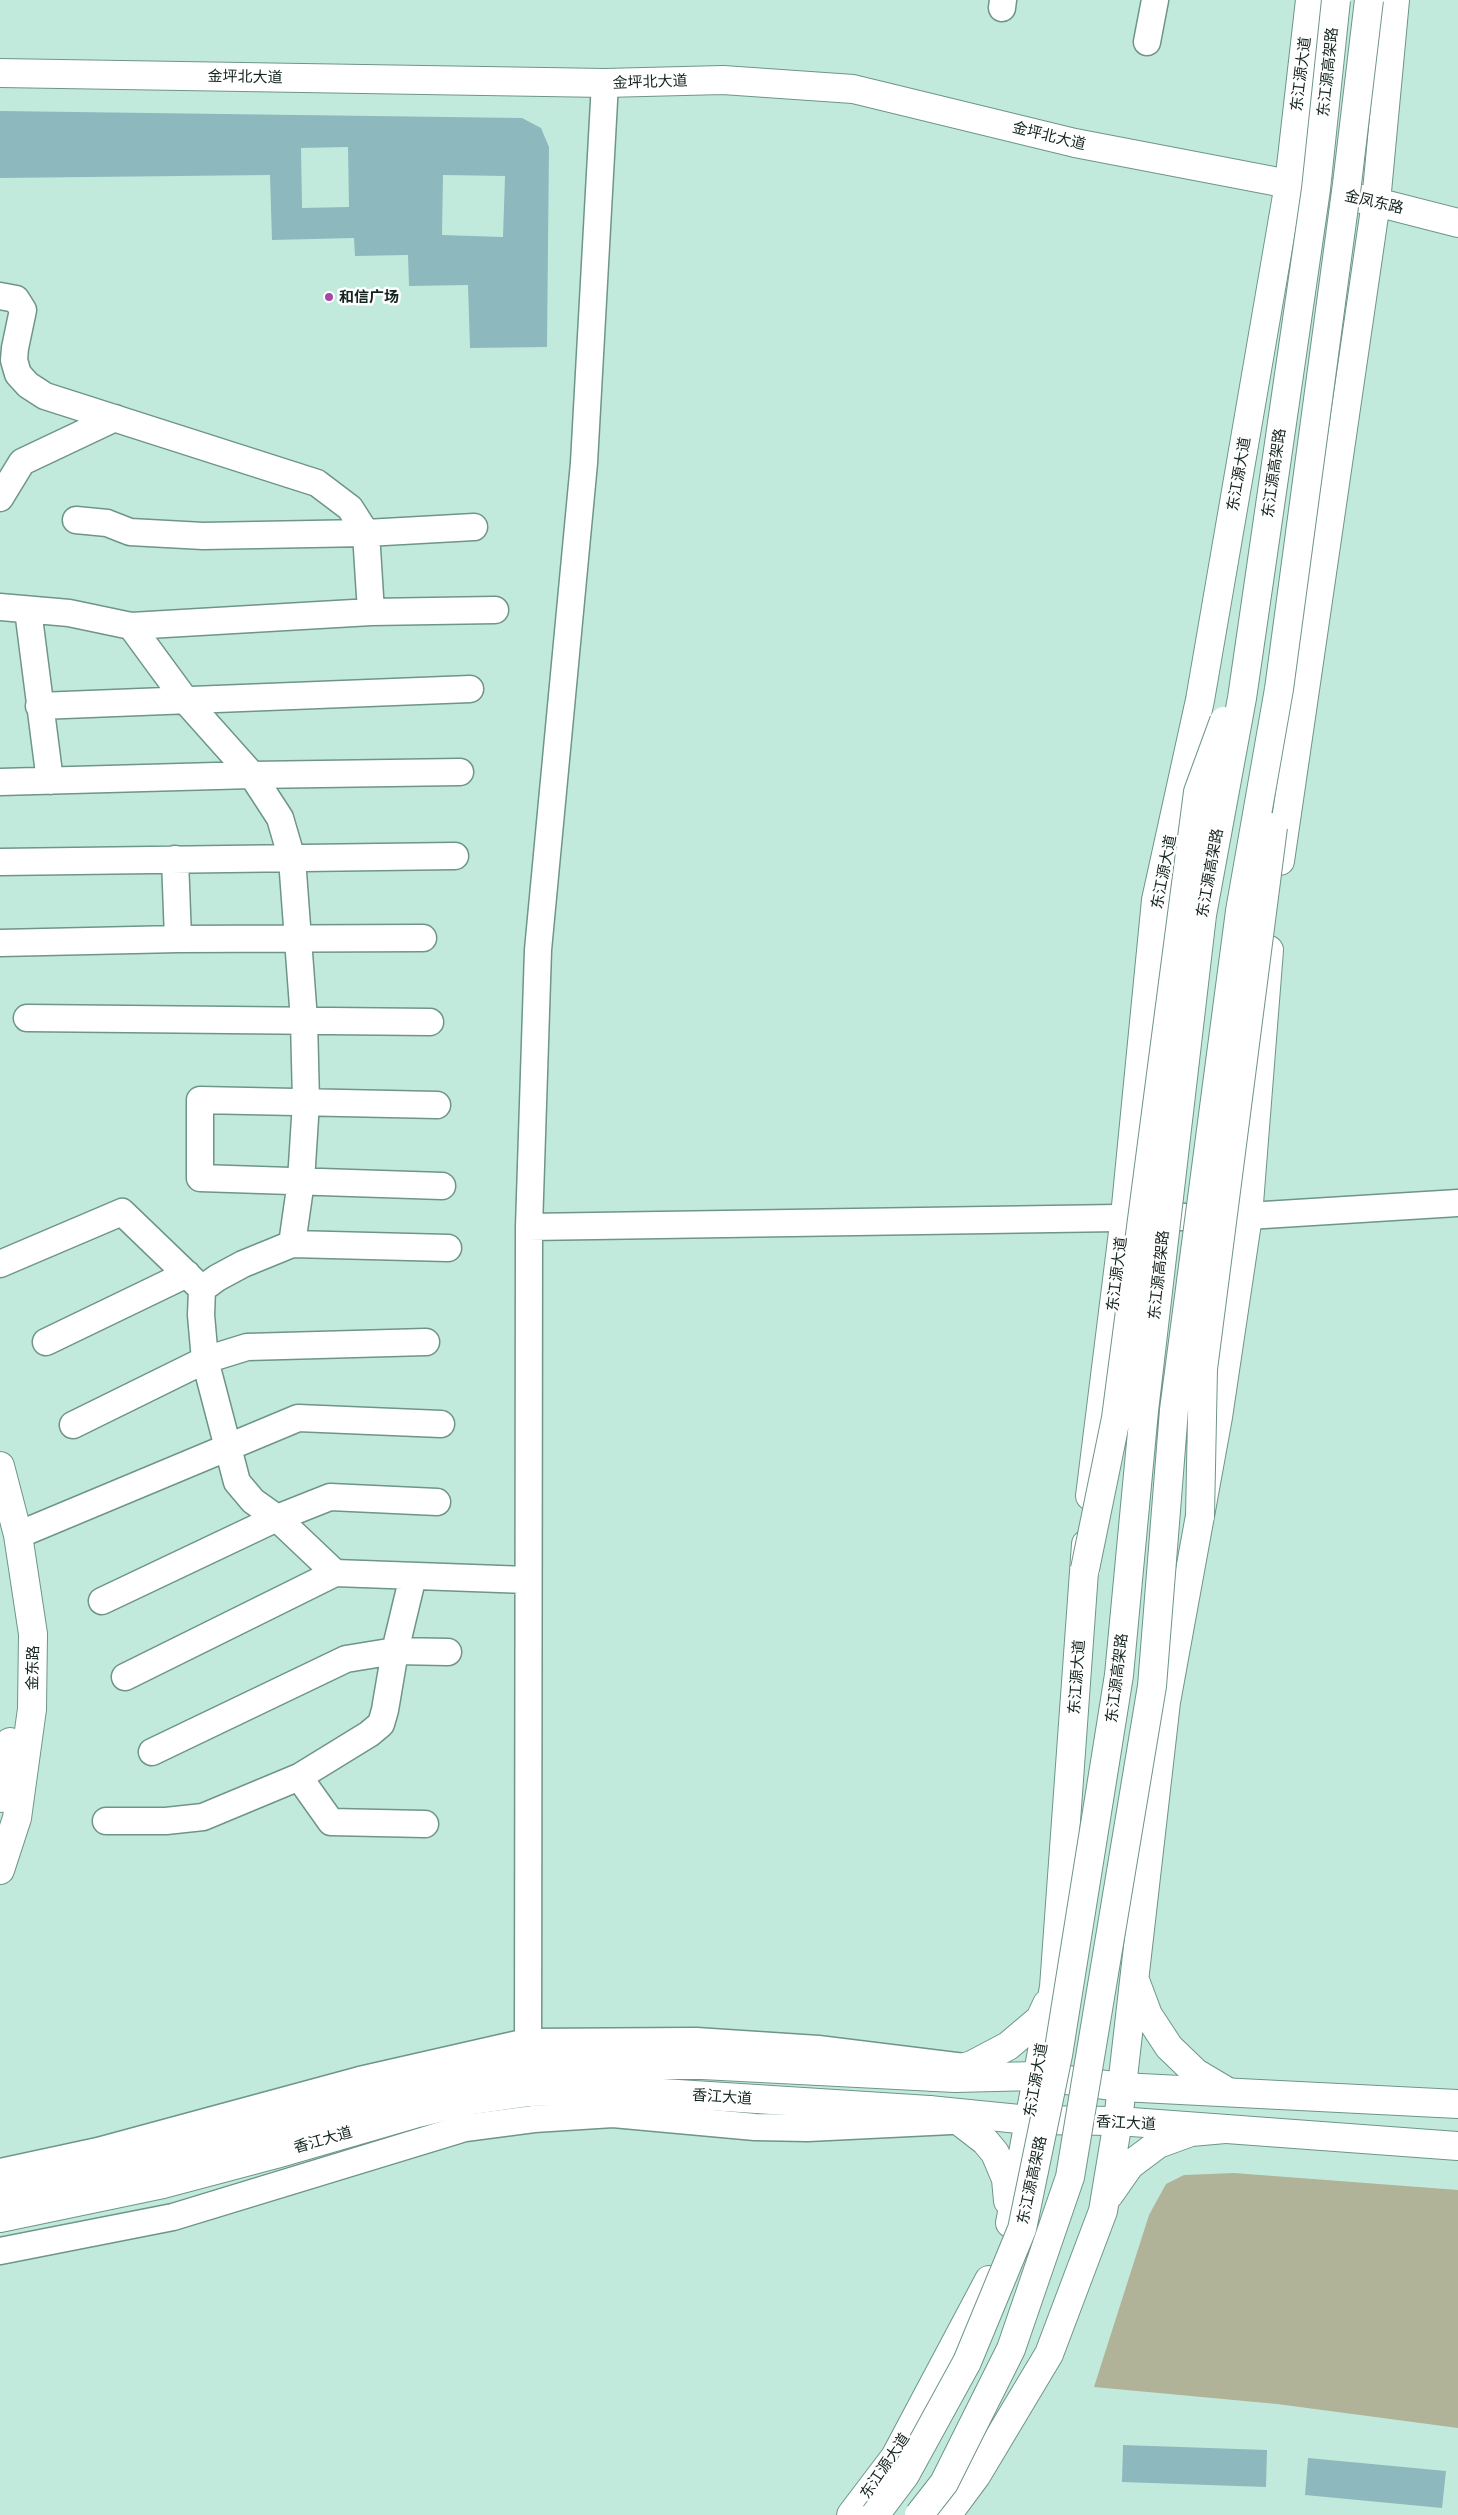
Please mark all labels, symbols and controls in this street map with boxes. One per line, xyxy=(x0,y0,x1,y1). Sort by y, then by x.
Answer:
street label: 东江源高架路 xyxy=(1314,26,1342,118)
street label: 东江源大道 xyxy=(1287,36,1315,112)
street label: 金坪北大道 xyxy=(207,67,283,87)
street label: 金坪北大道 xyxy=(612,72,688,92)
street label: 金坪北大道 xyxy=(1010,118,1088,154)
street label: 金凤东路 xyxy=(1343,186,1405,218)
place label: 和信广场 xyxy=(339,288,399,306)
marker: 和信广场 xyxy=(323,291,335,303)
street label: 东江源高架路 xyxy=(1259,427,1289,519)
street label: 东江源大道 xyxy=(1224,436,1254,512)
street label: 东江源高架路 xyxy=(1193,827,1227,919)
street label: 东江源大道 xyxy=(1148,833,1180,911)
street label: 东江源高架路 xyxy=(1145,1229,1173,1321)
street label: 东江源大道 xyxy=(1103,1236,1131,1312)
street label: 东江源高架路 xyxy=(1103,1632,1131,1724)
street label: 东江源大道 xyxy=(1065,1639,1089,1715)
street label: 金东路 xyxy=(24,1645,42,1691)
street label: 东江源大道 xyxy=(1021,2042,1051,2118)
street label: 香江大道 xyxy=(691,2086,753,2108)
street label: 香江大道 xyxy=(1096,2112,1156,2134)
street label: 香江大道 xyxy=(292,2123,354,2157)
street label: 东江源高架路 xyxy=(1014,2134,1050,2226)
street label: 东江源大道 xyxy=(857,2430,913,2502)

